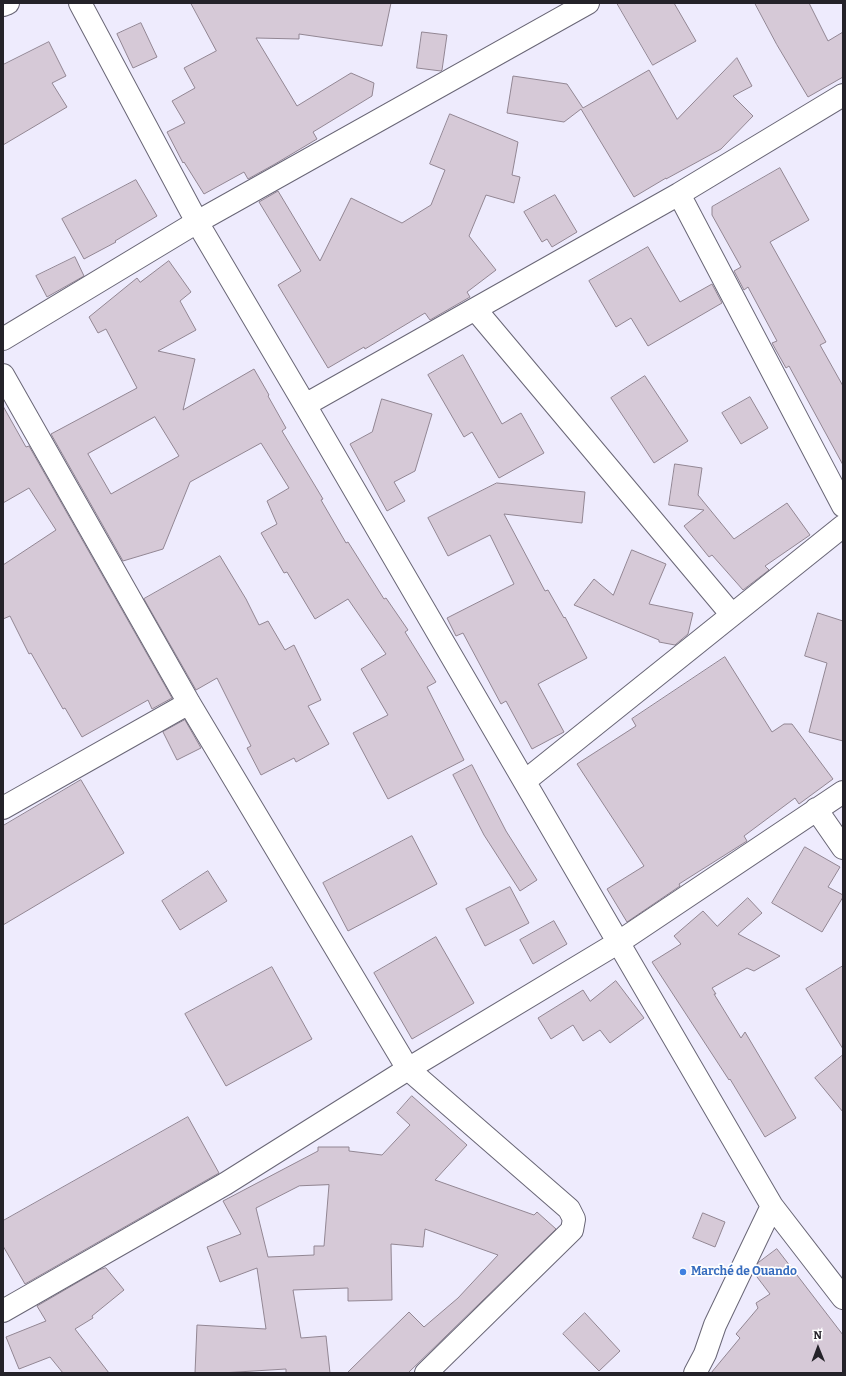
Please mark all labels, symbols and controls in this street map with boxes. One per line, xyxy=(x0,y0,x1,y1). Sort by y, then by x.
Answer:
place label: Marché de Ouando xyxy=(691,1265,797,1279)
marker: Marché de Ouando xyxy=(678,1267,688,1277)
north arrow xyxy=(798,1328,838,1368)
text: N xyxy=(813,1329,822,1342)

